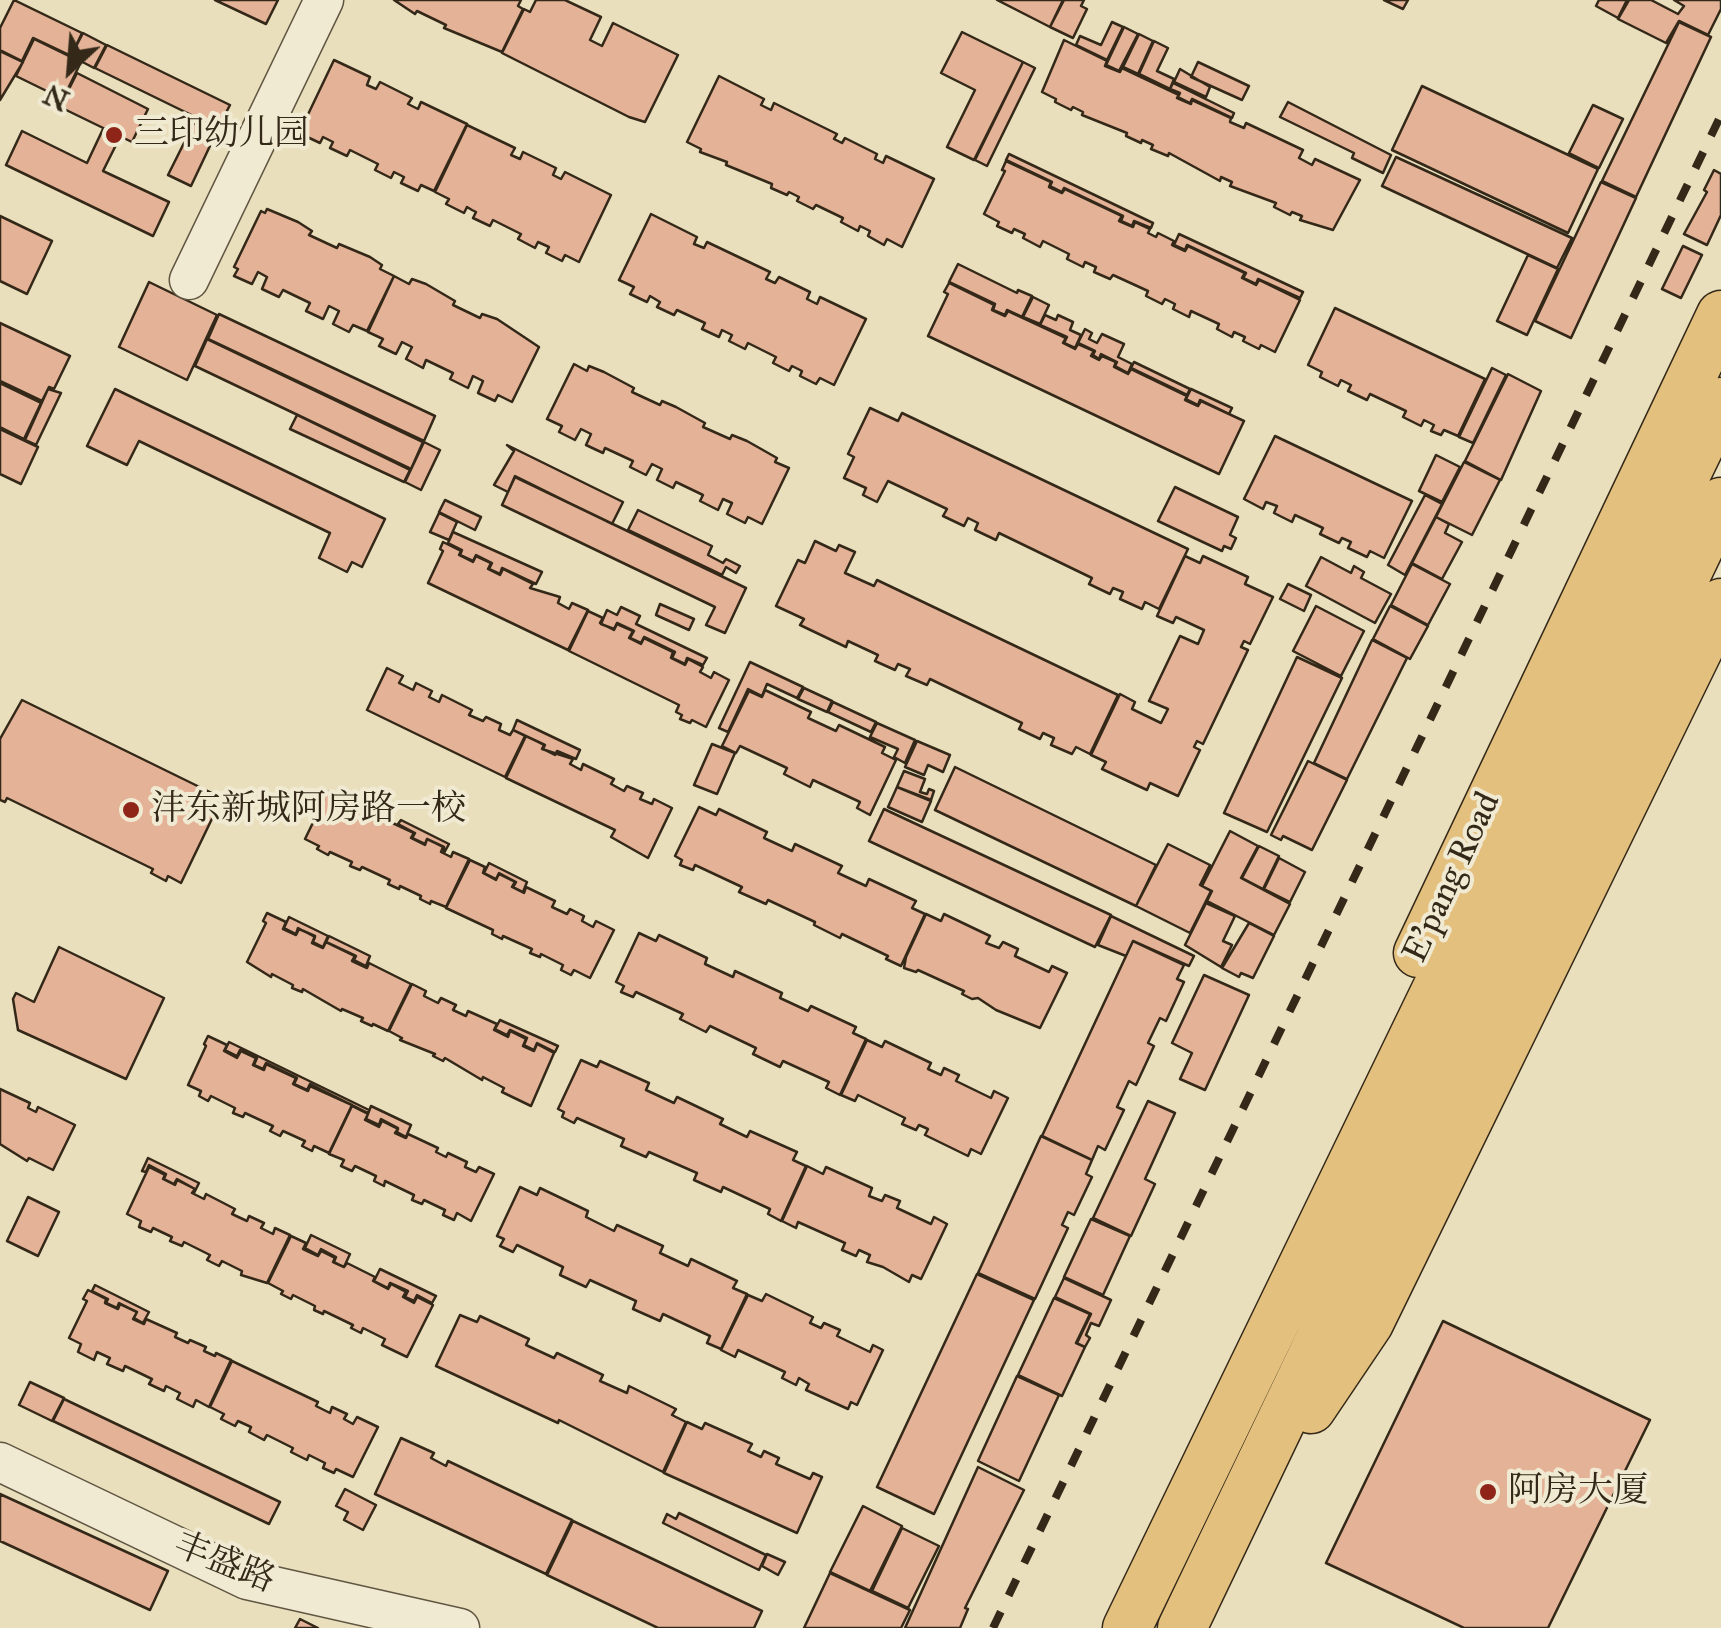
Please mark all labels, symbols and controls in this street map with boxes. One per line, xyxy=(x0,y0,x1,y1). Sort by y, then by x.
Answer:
north arrow xyxy=(20,20,120,120)
text: N xyxy=(38,76,75,118)
place label: 三印幼儿园 xyxy=(134,114,309,156)
marker: 三印幼儿园 xyxy=(103,124,125,146)
street label: E'pang Road xyxy=(1395,786,1511,970)
place label: 沣东新城阿房路一校 xyxy=(151,789,466,831)
marker: 沣东新城阿房路一校 xyxy=(120,799,142,821)
place label: 阿房大厦 xyxy=(1508,1471,1648,1513)
marker: 阿房大厦 xyxy=(1477,1481,1499,1503)
street label: 丰盛路 xyxy=(167,1525,281,1603)

